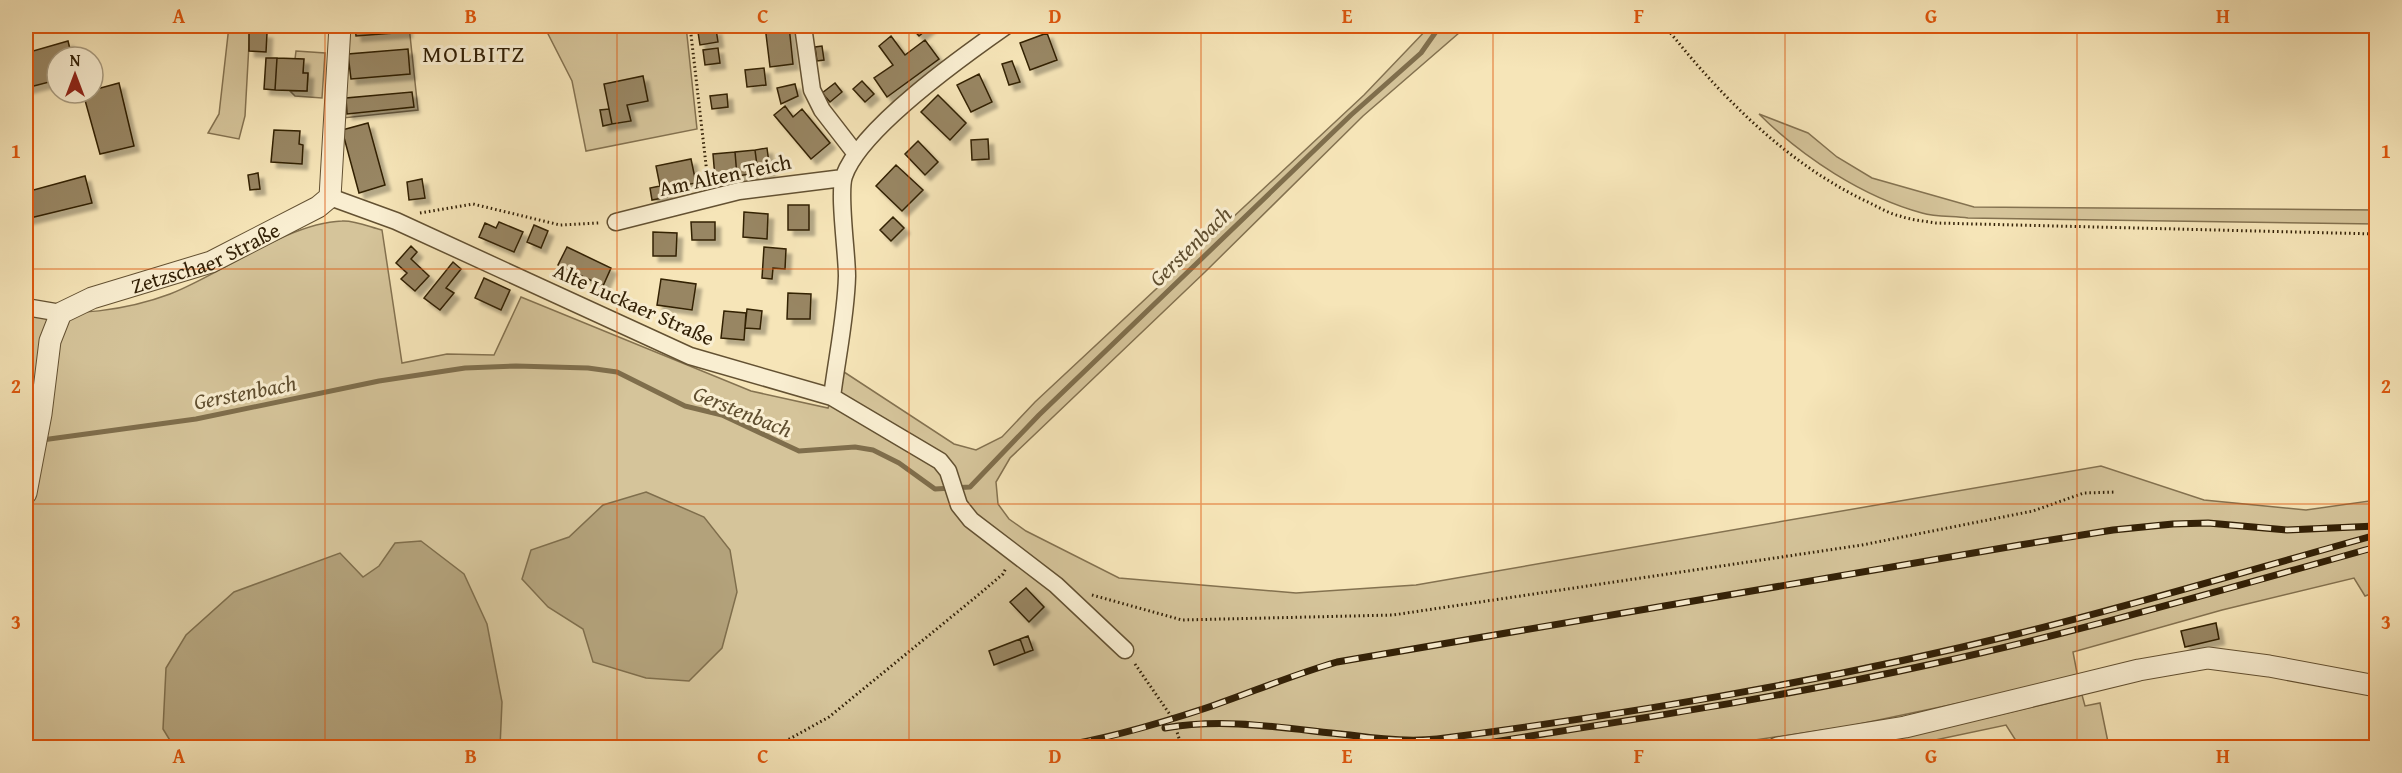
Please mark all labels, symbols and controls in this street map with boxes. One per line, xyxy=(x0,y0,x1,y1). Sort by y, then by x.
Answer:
text: A xyxy=(173,1,186,30)
text: B xyxy=(465,1,477,30)
text: C xyxy=(757,1,769,30)
text: D xyxy=(1048,1,1062,30)
text: E xyxy=(1342,1,1353,30)
text: F xyxy=(1634,1,1644,30)
text: G xyxy=(1925,1,1937,30)
text: H xyxy=(2216,1,2230,30)
district label: MOLBITZ xyxy=(422,36,526,71)
north arrow xyxy=(45,45,105,105)
text: N xyxy=(70,48,81,72)
text: 1 xyxy=(11,136,21,165)
text: 1 xyxy=(2381,136,2391,165)
street label: Am Alten Teich xyxy=(656,146,794,204)
water label: Gerstenbach xyxy=(1142,198,1238,294)
street label: Zetzschaer Straße xyxy=(127,214,285,301)
street label: Alte Luckaer Straße xyxy=(549,255,719,353)
water label: Gerstenbach xyxy=(191,366,299,418)
text: 2 xyxy=(11,371,21,400)
text: 2 xyxy=(2381,371,2391,400)
water label: Gerstenbach xyxy=(689,377,797,445)
text: 3 xyxy=(11,607,21,636)
text: 3 xyxy=(2381,607,2391,636)
text: A xyxy=(173,741,186,770)
text: B xyxy=(465,741,477,770)
text: C xyxy=(757,741,769,770)
text: D xyxy=(1048,741,1062,770)
text: E xyxy=(1342,741,1353,770)
text: F xyxy=(1634,741,1644,770)
text: G xyxy=(1925,741,1937,770)
text: H xyxy=(2216,741,2230,770)

